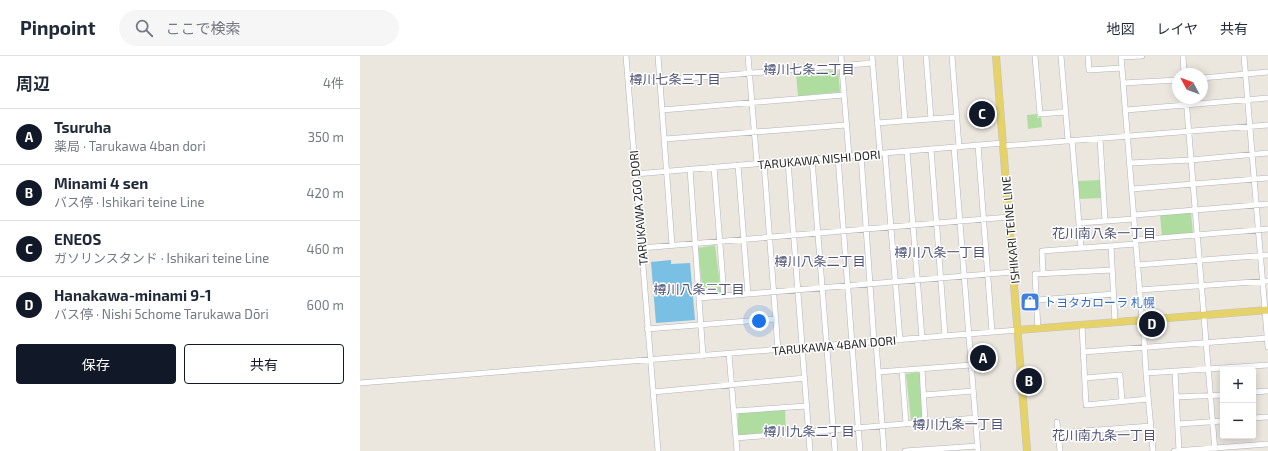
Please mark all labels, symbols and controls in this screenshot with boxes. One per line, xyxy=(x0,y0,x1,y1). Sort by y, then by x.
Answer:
search box xyxy=(119,10,399,46)
text: Pinpoint xyxy=(20,16,95,39)
icon: search xyxy=(133,17,155,39)
text: ここで検索 xyxy=(165,19,240,37)
text: 地図 xyxy=(1106,20,1134,37)
text: レイヤ xyxy=(1156,20,1198,37)
text: 共有 xyxy=(1220,20,1248,37)
district label: 樽川七条二丁目 xyxy=(763,61,855,77)
north arrow xyxy=(1172,68,1208,104)
district label: 樽川七条三丁目 xyxy=(629,71,721,87)
text: 周辺 xyxy=(16,73,50,93)
text: 4件 xyxy=(323,75,344,91)
pin: C xyxy=(969,99,995,129)
text: Tsuruha xyxy=(54,118,111,136)
text: A xyxy=(25,129,33,145)
text: 350 m xyxy=(308,129,344,145)
text: 薬局 · Tarukawa 4ban dori xyxy=(54,138,206,154)
street label: TARUKAWA NISHI DORI xyxy=(757,147,881,171)
street label: TARUKAWA 2GO DORI xyxy=(626,150,650,266)
text: Minami 4 sen xyxy=(54,174,148,192)
street label: ISHIKARI TEINE LINE xyxy=(998,175,1022,284)
text: B xyxy=(25,185,33,201)
text: 420 m xyxy=(307,185,344,201)
text: バス停 · Ishikari teine Line xyxy=(54,194,205,210)
district label: 花川南八条一丁目 xyxy=(1052,225,1156,241)
text: ENEOS xyxy=(54,230,101,248)
text: C xyxy=(25,241,33,257)
text: 460 m xyxy=(306,241,344,257)
district label: 樽川八条一丁目 xyxy=(894,244,986,260)
text: ガソリンスタンド · Ishikari teine Line xyxy=(54,250,269,266)
district label: 樽川八条二丁目 xyxy=(774,253,866,269)
district label: 樽川八条三丁目 xyxy=(653,281,745,297)
text: Hanakawa-minami 9-1 xyxy=(54,286,211,304)
shop icon: トヨタカローラ 札幌 xyxy=(1019,291,1041,313)
place label: トヨタカローラ 札幌 xyxy=(1044,295,1155,309)
text: D xyxy=(25,297,33,313)
text: 600 m xyxy=(307,297,344,313)
text: バス停 · Nishi 5chome Tarukawa Dōri xyxy=(54,306,269,322)
pin: D xyxy=(1139,309,1165,339)
your location xyxy=(749,311,769,331)
street label: TARUKAWA 4BAN DORI xyxy=(771,333,897,357)
pin: A xyxy=(970,343,996,373)
button: 保存 xyxy=(16,344,176,384)
button: 共有 xyxy=(184,344,344,384)
pin: B xyxy=(1016,366,1042,396)
map controls xyxy=(1220,367,1256,439)
button: + xyxy=(1220,367,1256,403)
button: − xyxy=(1220,403,1256,439)
district label: 樽川九条一丁目 xyxy=(912,416,1004,432)
district label: 樽川九条二丁目 xyxy=(763,423,855,439)
district label: 花川南九条一丁目 xyxy=(1052,427,1156,443)

